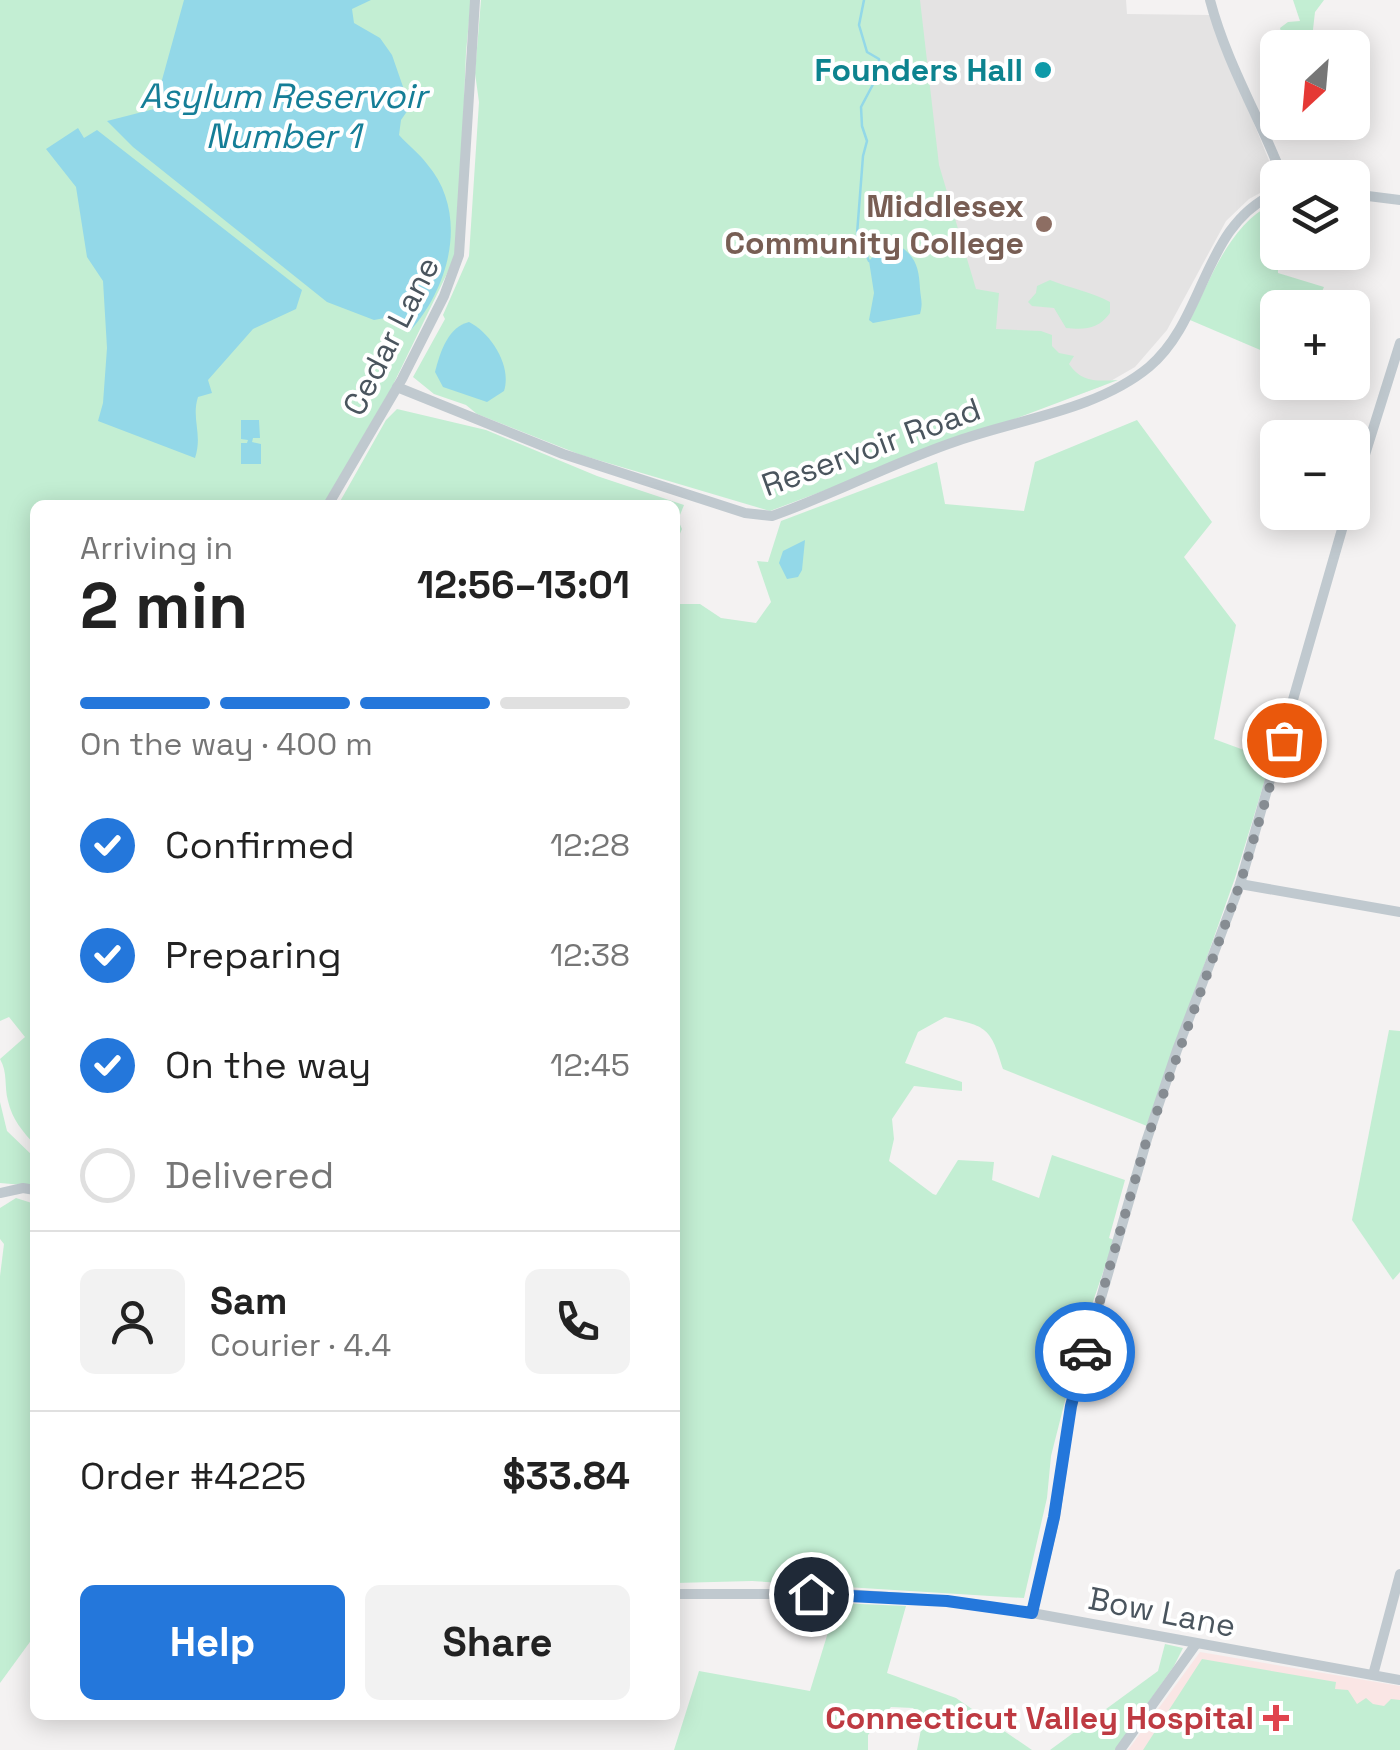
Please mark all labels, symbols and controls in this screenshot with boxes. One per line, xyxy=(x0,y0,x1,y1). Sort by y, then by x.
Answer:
north arrow xyxy=(1260,30,1370,140)
map controls xyxy=(1260,30,1370,530)
place label: Founders Hall xyxy=(814,50,1023,90)
marker: Founders Hall xyxy=(1032,59,1054,81)
water label: Asylum Reservoir Number 1 xyxy=(139,74,431,158)
button: layers xyxy=(1260,160,1370,270)
place label: Middlesex Community College xyxy=(724,186,1024,263)
marker: Middlesex Community College xyxy=(1033,213,1055,235)
street label: Cedar Lane xyxy=(334,250,448,422)
button: + xyxy=(1260,290,1370,400)
street label: Reservoir Road xyxy=(756,389,986,505)
button: − xyxy=(1260,420,1370,530)
text: Arriving in xyxy=(80,528,233,568)
text: 12:56–13:01 xyxy=(417,561,630,609)
text: 2 min xyxy=(80,564,248,647)
pin xyxy=(1242,698,1327,783)
icon: bag xyxy=(1257,713,1312,768)
text: On the way · 400 m xyxy=(80,724,373,764)
icon: check xyxy=(80,818,135,873)
text: Confirmed xyxy=(165,821,355,869)
text: 12:28 xyxy=(550,825,630,865)
icon: check xyxy=(80,928,135,983)
text: Preparing xyxy=(165,931,342,979)
text: 12:38 xyxy=(550,935,630,975)
icon: check xyxy=(80,1038,135,1093)
text: On the way xyxy=(165,1041,371,1089)
text: 12:45 xyxy=(550,1045,630,1085)
text: Delivered xyxy=(165,1151,334,1199)
button: person xyxy=(80,1269,185,1374)
button: phone xyxy=(525,1269,630,1374)
text: Sam xyxy=(210,1277,287,1325)
courier xyxy=(1035,1302,1135,1402)
text: Courier · 4.4 xyxy=(210,1325,391,1365)
icon: car xyxy=(1058,1325,1113,1380)
text: Order #4225 xyxy=(80,1452,306,1500)
text: $33.84 xyxy=(502,1452,630,1500)
pin xyxy=(769,1552,854,1637)
icon: home xyxy=(784,1567,839,1622)
street label: Bow Lane xyxy=(1085,1578,1239,1646)
button: Help xyxy=(80,1585,345,1700)
button: Share xyxy=(365,1585,630,1700)
place label: Connecticut Valley Hospital xyxy=(825,1698,1254,1738)
marker: Connecticut Valley Hospital xyxy=(1263,1705,1289,1731)

